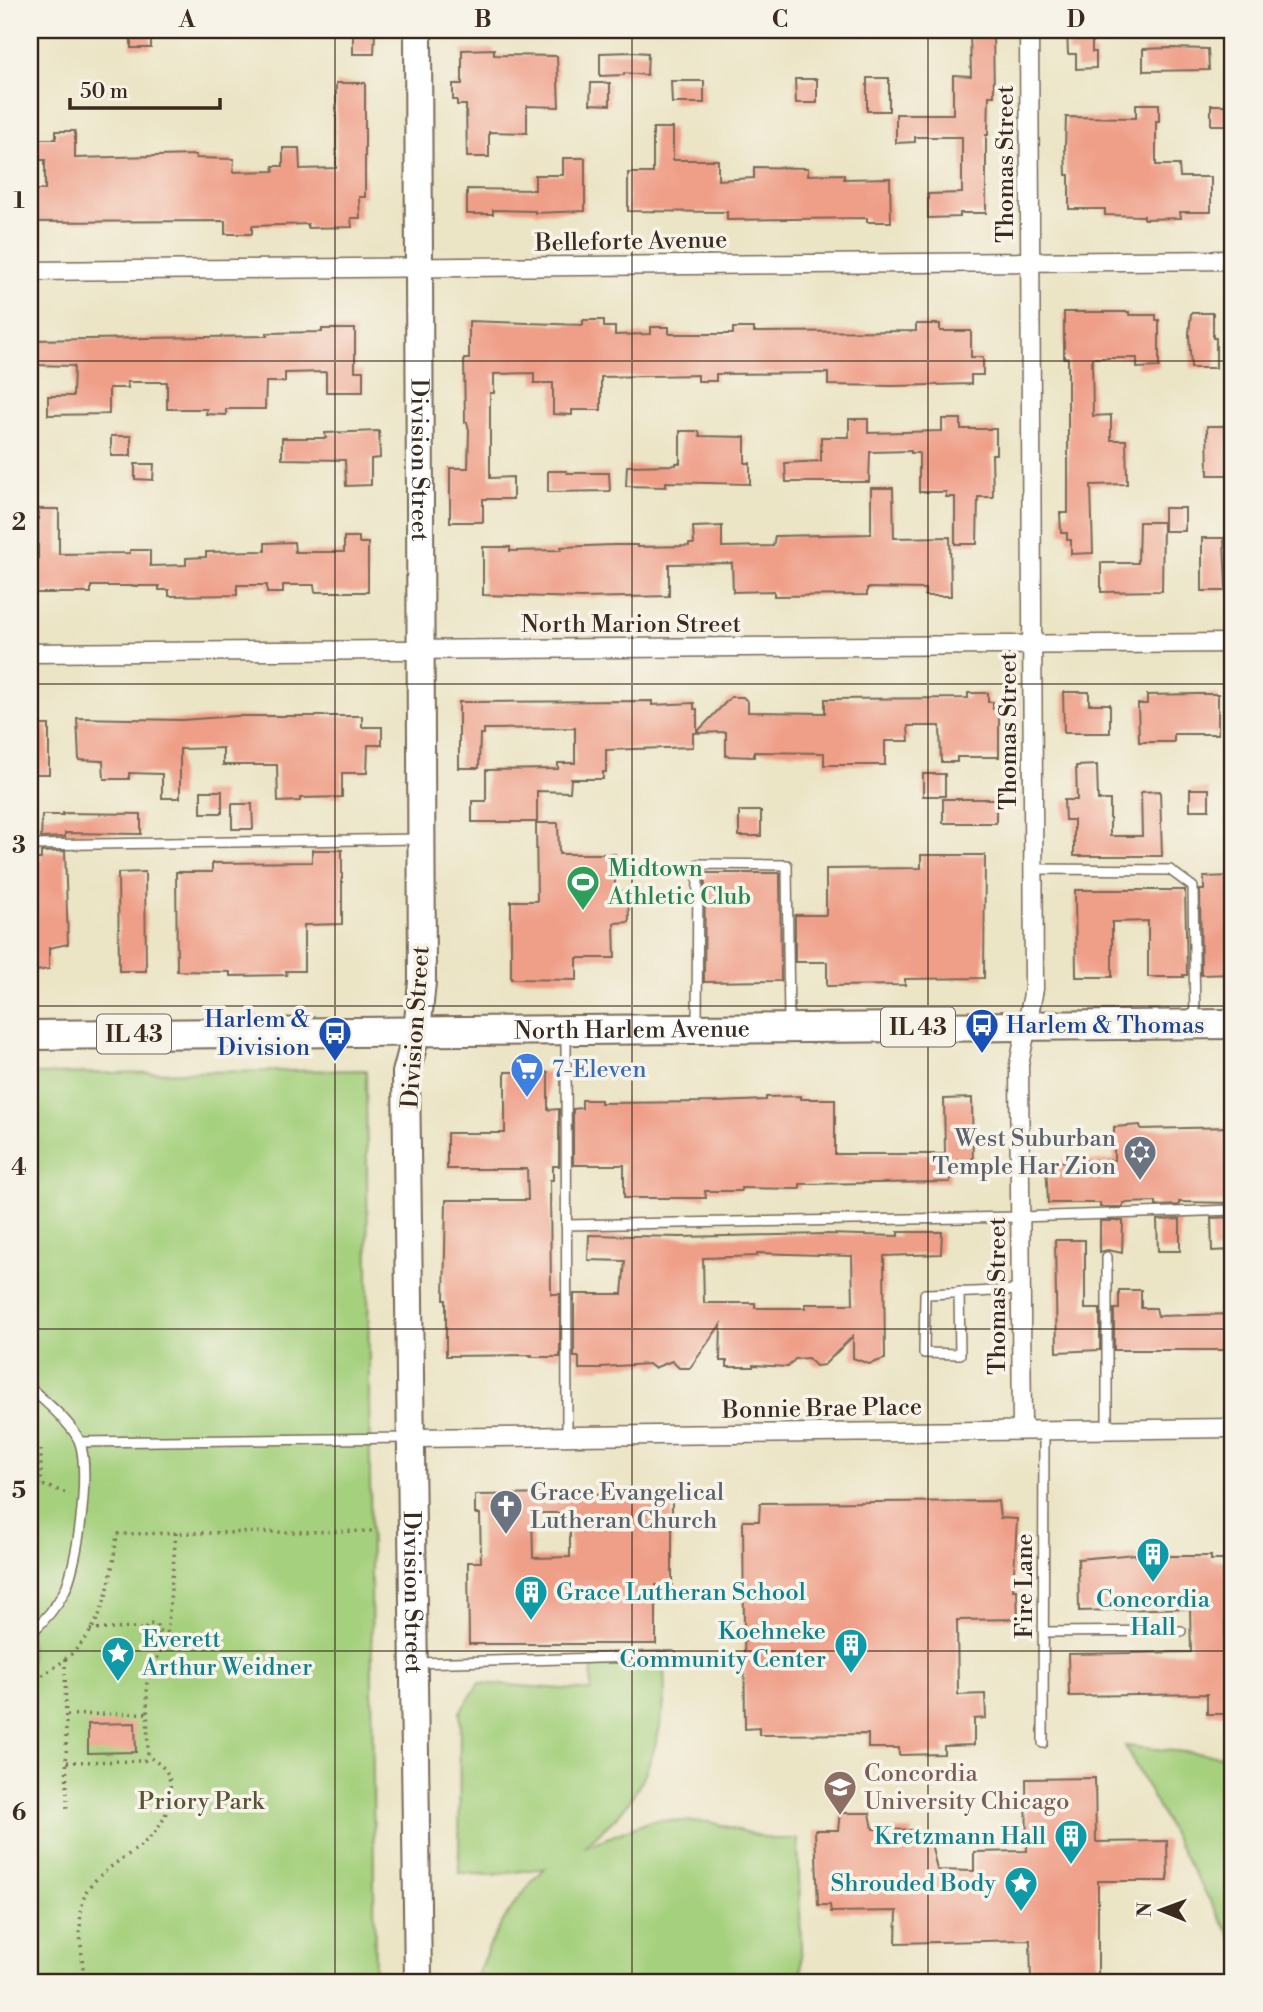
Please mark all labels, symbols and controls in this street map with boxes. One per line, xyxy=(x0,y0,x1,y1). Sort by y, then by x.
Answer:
text: A xyxy=(178,6,196,34)
text: B xyxy=(474,6,492,34)
text: C xyxy=(772,6,788,34)
text: D xyxy=(1067,6,1085,34)
scale bar xyxy=(70,66,220,110)
text: 50 m xyxy=(80,79,128,105)
street label: Thomas Street xyxy=(991,84,1021,243)
text: 1 xyxy=(13,187,25,215)
street label: Belleforte Avenue xyxy=(534,225,728,259)
street label: Division Street xyxy=(403,379,434,542)
text: 2 xyxy=(12,509,26,537)
street label: North Marion Street xyxy=(521,610,742,640)
street label: Thomas Street xyxy=(994,651,1024,810)
text: 3 xyxy=(12,832,26,860)
place label: Midtown Athletic Club xyxy=(607,854,751,912)
sports icon: Midtown Athletic Club xyxy=(564,863,602,912)
street label: Division Street xyxy=(395,944,437,1109)
place label: Harlem & Division xyxy=(204,1005,310,1063)
bus stop icon: Harlem & Thomas xyxy=(963,1006,1001,1055)
road number: IL 43 xyxy=(881,1008,955,1046)
place label: Harlem & Thomas xyxy=(1006,1011,1205,1041)
bus stop icon: Harlem & Division xyxy=(316,1014,354,1063)
street label: North Harlem Avenue xyxy=(514,1014,750,1047)
road number: IL 43 xyxy=(97,1015,171,1054)
supermarket icon: 7-Eleven xyxy=(508,1050,546,1099)
place label: 7-Eleven xyxy=(552,1055,647,1085)
place label: West Suburban Temple Har Zion xyxy=(932,1124,1116,1182)
synagogue icon: West Suburban Temple Har Zion xyxy=(1121,1133,1159,1182)
text: 4 xyxy=(11,1154,27,1182)
street label: Thomas Street xyxy=(983,1216,1013,1375)
street label: Bonnie Brae Place xyxy=(721,1392,922,1426)
text: 5 xyxy=(12,1477,26,1505)
place label: Grace Evangelical Lutheran Church xyxy=(530,1478,724,1536)
church icon: Grace Evangelical Lutheran Church xyxy=(487,1487,525,1536)
street label: Division Street xyxy=(396,1511,428,1674)
street label: Fire Lane xyxy=(1010,1533,1040,1639)
building icon: Concordia Hall xyxy=(1134,1535,1172,1584)
building icon: Grace Lutheran School xyxy=(512,1573,550,1622)
place label: Grace Lutheran School xyxy=(556,1578,806,1608)
place label: Concordia Hall xyxy=(1096,1585,1211,1643)
place label: Koehneke Community Center xyxy=(620,1617,826,1675)
place label: Everett Arthur Weidner xyxy=(141,1625,312,1683)
building icon: Koehneke Community Center xyxy=(832,1626,870,1675)
place icon: Everett Arthur Weidner xyxy=(99,1634,137,1683)
place label: Concordia University Chicago xyxy=(864,1759,1070,1817)
school or university icon: Concordia University Chicago xyxy=(821,1768,859,1817)
park label: Priory Park xyxy=(138,1787,266,1817)
text: 6 xyxy=(12,1799,26,1827)
building icon: Kretzmann Hall xyxy=(1052,1817,1090,1866)
place label: Kretzmann Hall xyxy=(874,1822,1046,1852)
place icon: Shrouded Body xyxy=(1002,1864,1040,1913)
place label: Shrouded Body xyxy=(830,1869,996,1899)
north arrow xyxy=(1126,1876,1196,1946)
text: N xyxy=(1133,1902,1157,1917)

